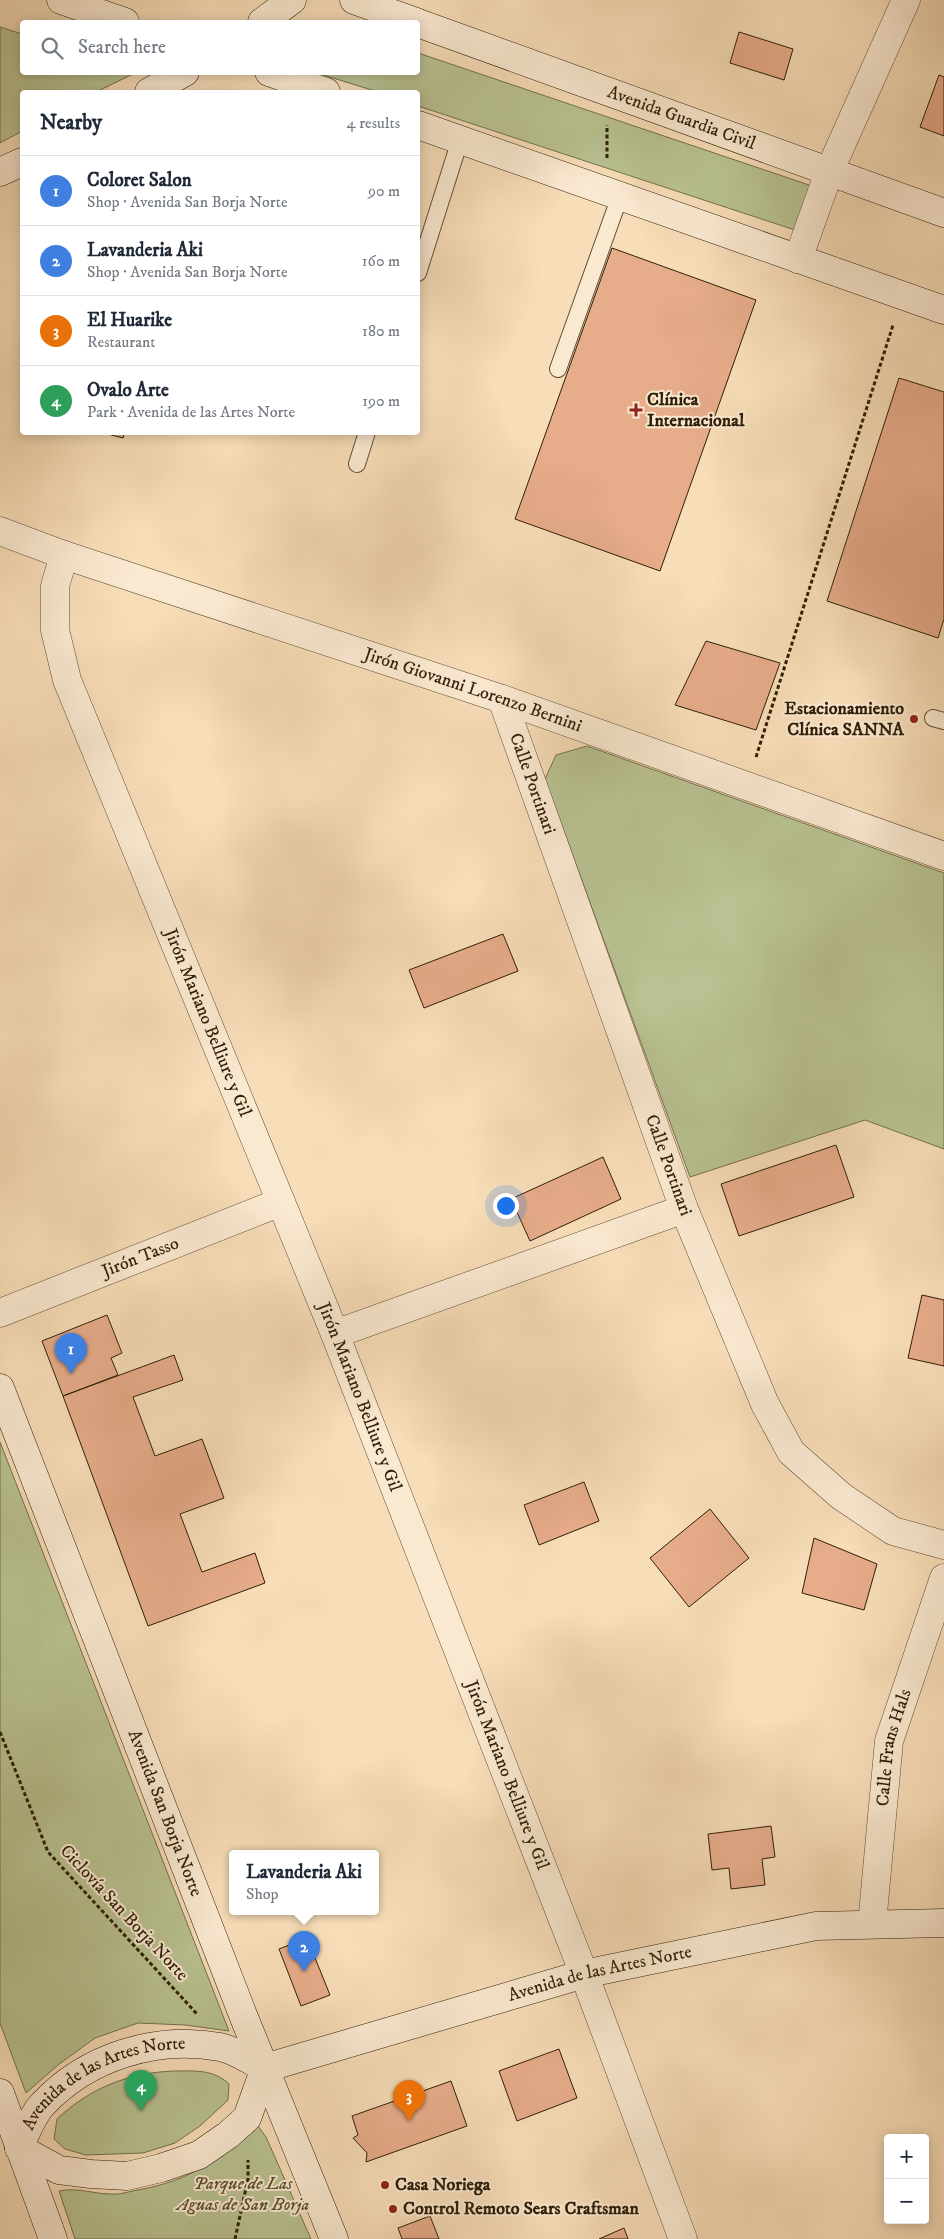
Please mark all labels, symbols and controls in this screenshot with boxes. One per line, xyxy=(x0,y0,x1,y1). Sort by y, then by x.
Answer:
search box xyxy=(20,20,420,75)
icon: search xyxy=(38,34,66,62)
text: Search here xyxy=(78,36,166,59)
street label: Avenida Guardia Civil xyxy=(604,81,759,155)
text: Nearby xyxy=(40,110,102,136)
text: 4 results xyxy=(347,113,400,133)
text: Coloret Salon xyxy=(87,169,192,192)
text: 1 xyxy=(53,181,59,201)
text: 90 m xyxy=(368,181,400,201)
text: Shop · Avenida San Borja Norte xyxy=(87,192,288,212)
text: Lavanderia Aki xyxy=(87,239,203,262)
text: 2 xyxy=(52,251,60,271)
text: 160 m xyxy=(362,251,400,271)
text: Shop · Avenida San Borja Norte xyxy=(87,262,288,282)
text: El Huarike xyxy=(87,309,172,332)
text: 3 xyxy=(53,321,59,341)
text: 180 m xyxy=(362,321,400,341)
text: Restaurant xyxy=(87,332,155,352)
text: Ovalo Arte xyxy=(87,379,169,402)
place label: Clínica Internacional xyxy=(647,389,745,432)
text: 4 xyxy=(51,391,61,411)
text: 190 m xyxy=(362,391,400,411)
text: Park · Avenida de las Artes Norte xyxy=(87,402,295,422)
marker: Clínica Internacional xyxy=(629,403,643,417)
street label: Jirón Giovanni Lorenzo Bernini xyxy=(359,643,585,737)
place label: Estacionamiento Clínica SANNA xyxy=(784,698,905,741)
marker: Estacionamiento Clínica SANNA xyxy=(908,713,920,725)
street label: Calle Portinari xyxy=(504,730,560,837)
street label: Jirón Mariano Belliure y Gil xyxy=(158,924,256,1120)
street label: Calle Portinari xyxy=(640,1112,697,1219)
your location xyxy=(493,1193,519,1219)
street label: Jirón Tasso xyxy=(97,1232,182,1283)
street label: Jirón Mariano Belliure y Gil xyxy=(312,1297,406,1495)
pin: 1 xyxy=(55,1333,87,1374)
street label: Jirón Mariano Belliure y Gil xyxy=(459,1676,554,1874)
street label: Calle Frans Hals xyxy=(872,1686,917,1807)
street label: Avenida San Borja Norte xyxy=(123,1727,207,1900)
street label: Ciclovía San Borja Norte xyxy=(55,1840,193,1986)
popup xyxy=(229,1850,379,1915)
text: Lavanderia Aki xyxy=(246,1861,362,1884)
text: Shop xyxy=(246,1884,279,1904)
pin: 2 xyxy=(288,1931,320,1972)
street label: Avenida de las Artes Norte xyxy=(505,1941,694,2007)
street label: Avenida de las Artes Norte xyxy=(18,2033,186,2134)
pin: 4 xyxy=(125,2070,157,2111)
pin: 3 xyxy=(393,2080,425,2121)
map controls xyxy=(884,2134,929,2224)
button: + xyxy=(884,2134,929,2179)
park label: Parque de Las Aguas de San Borja xyxy=(175,2173,309,2216)
place label: Casa Noriega xyxy=(395,2174,491,2196)
marker: Casa Noriega xyxy=(379,2179,391,2191)
button: − xyxy=(884,2179,929,2224)
place label: Control Remoto Sears Craftsman xyxy=(403,2198,639,2220)
marker: Control Remoto Sears Craftsman xyxy=(387,2203,399,2215)

